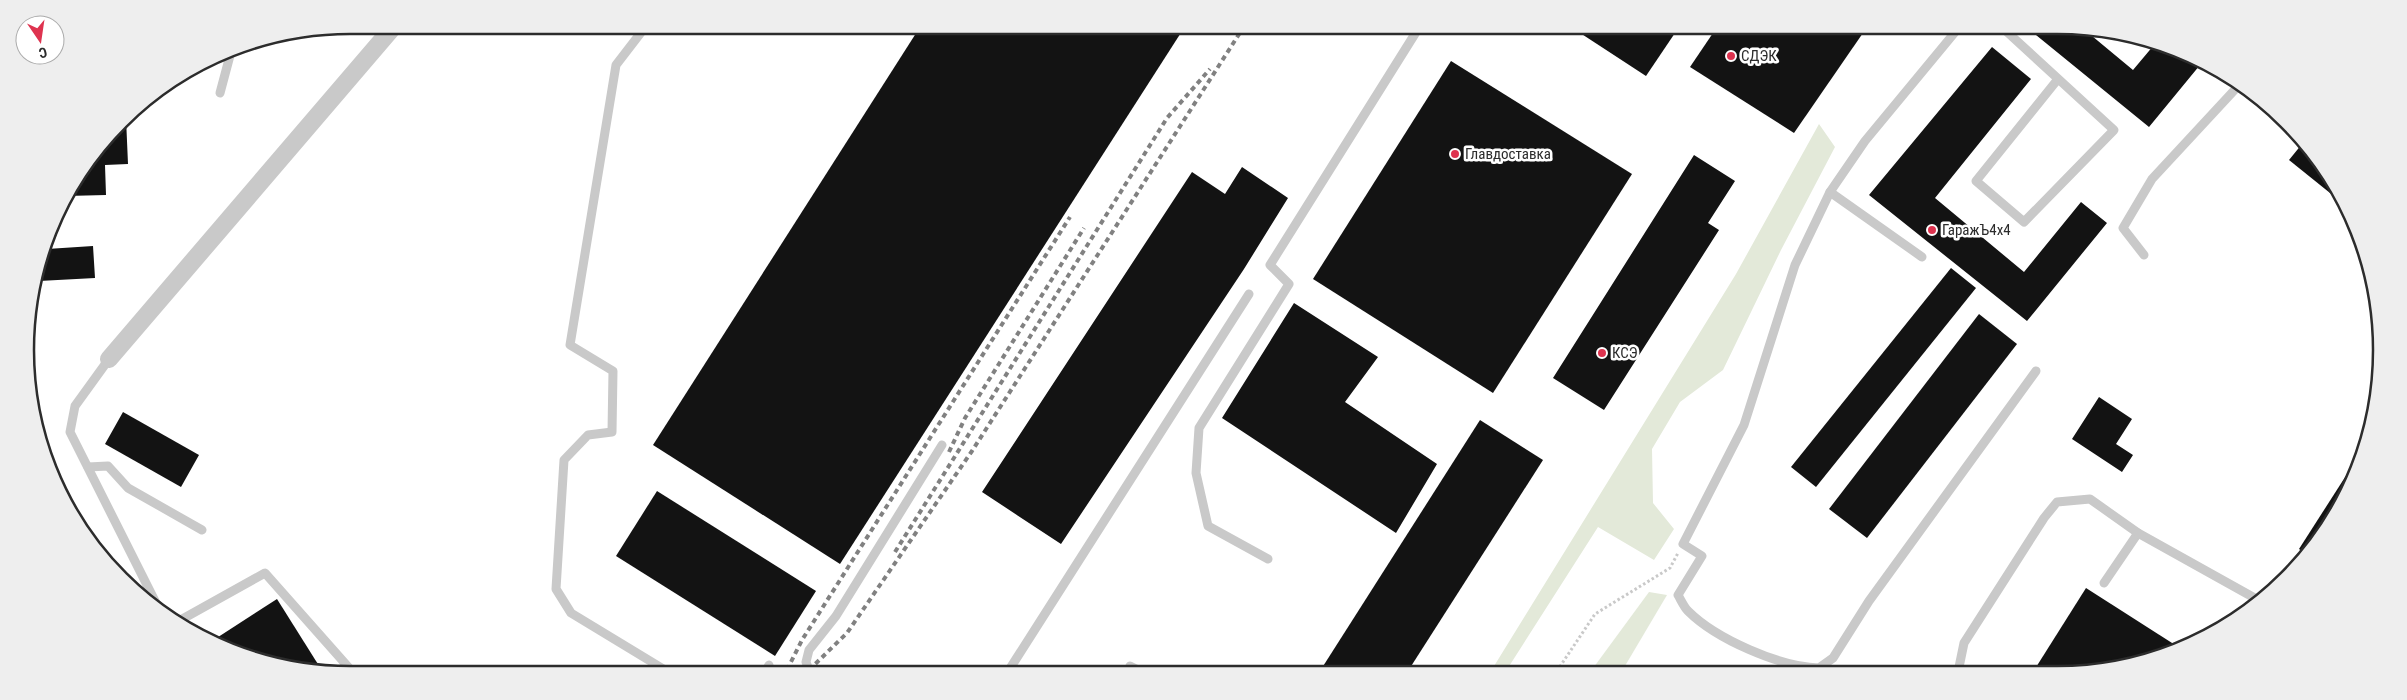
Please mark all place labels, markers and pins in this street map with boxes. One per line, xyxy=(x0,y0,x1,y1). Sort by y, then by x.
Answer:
place label: СДЭК xyxy=(1741,47,1777,65)
marker: СДЭК xyxy=(1725,50,1737,62)
place label: Главдоставка xyxy=(1465,145,1551,163)
marker: Главдоставка xyxy=(1449,148,1461,160)
place label: ГаражЪ4х4 xyxy=(1942,221,2011,239)
marker: ГаражЪ4х4 xyxy=(1926,224,1938,236)
place label: КСЭ xyxy=(1612,344,1638,362)
marker: КСЭ xyxy=(1596,347,1608,359)

